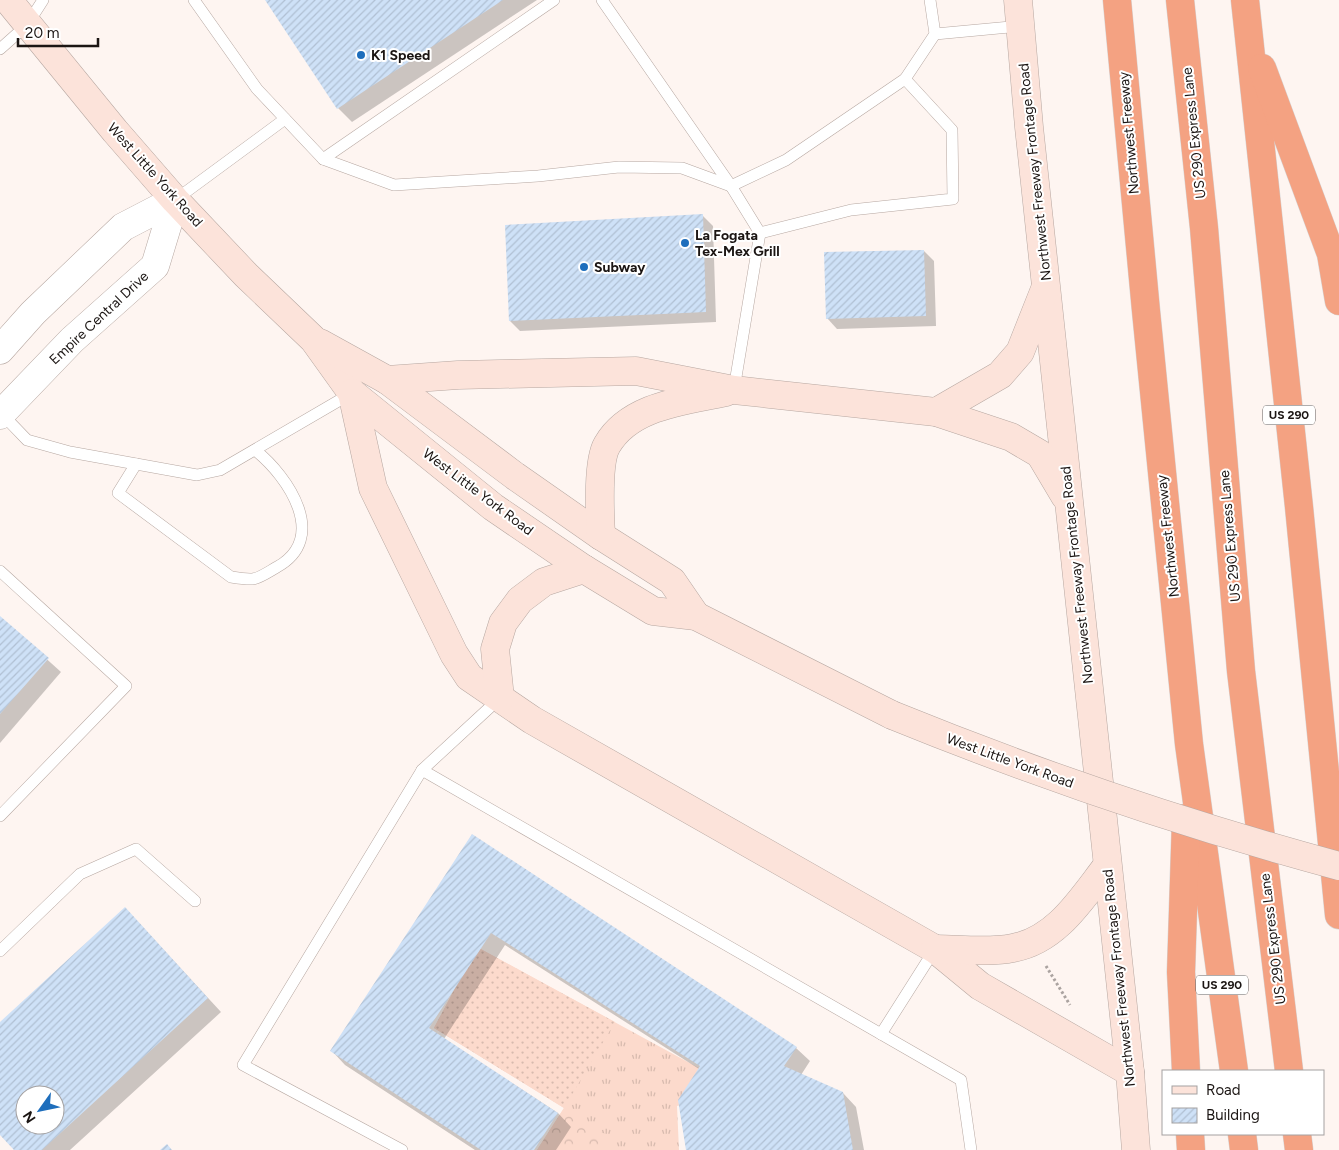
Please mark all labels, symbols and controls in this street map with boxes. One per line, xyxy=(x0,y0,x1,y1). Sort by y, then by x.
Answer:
scale bar xyxy=(18,15,98,47)
text: 20 m xyxy=(25,24,59,42)
place label: K1 Speed xyxy=(371,47,430,64)
marker: K1 Speed xyxy=(355,49,367,61)
street label: Northwest Freeway Frontage Road xyxy=(1015,62,1055,282)
street label: US 290 Express Lane xyxy=(1179,66,1209,200)
street label: Northwest Freeway xyxy=(1115,70,1143,195)
street label: West Little York Road xyxy=(104,120,206,230)
place label: La Fogata Tex-Mex Grill xyxy=(695,227,780,260)
marker: La Fogata Tex-Mex Grill xyxy=(679,237,691,249)
place label: Subway xyxy=(594,259,646,276)
marker: Subway xyxy=(578,261,590,273)
street label: Empire Central Drive xyxy=(46,267,152,368)
road number: US 290 xyxy=(1263,406,1315,424)
street label: West Little York Road xyxy=(419,445,537,539)
street label: Northwest Freeway Frontage Road xyxy=(1057,465,1097,685)
street label: US 290 Express Lane xyxy=(1216,469,1244,603)
street label: Northwest Freeway xyxy=(1153,473,1183,598)
street label: West Little York Road xyxy=(944,730,1076,792)
street label: Northwest Freeway Frontage Road xyxy=(1099,868,1139,1088)
street label: US 290 Express Lane xyxy=(1256,872,1289,1006)
road number: US 290 xyxy=(1196,976,1248,994)
legend xyxy=(1162,1070,1324,1135)
text: Road xyxy=(1206,1081,1241,1099)
north arrow xyxy=(15,1085,65,1135)
text: Building xyxy=(1206,1106,1260,1124)
text: N xyxy=(19,1108,40,1126)

